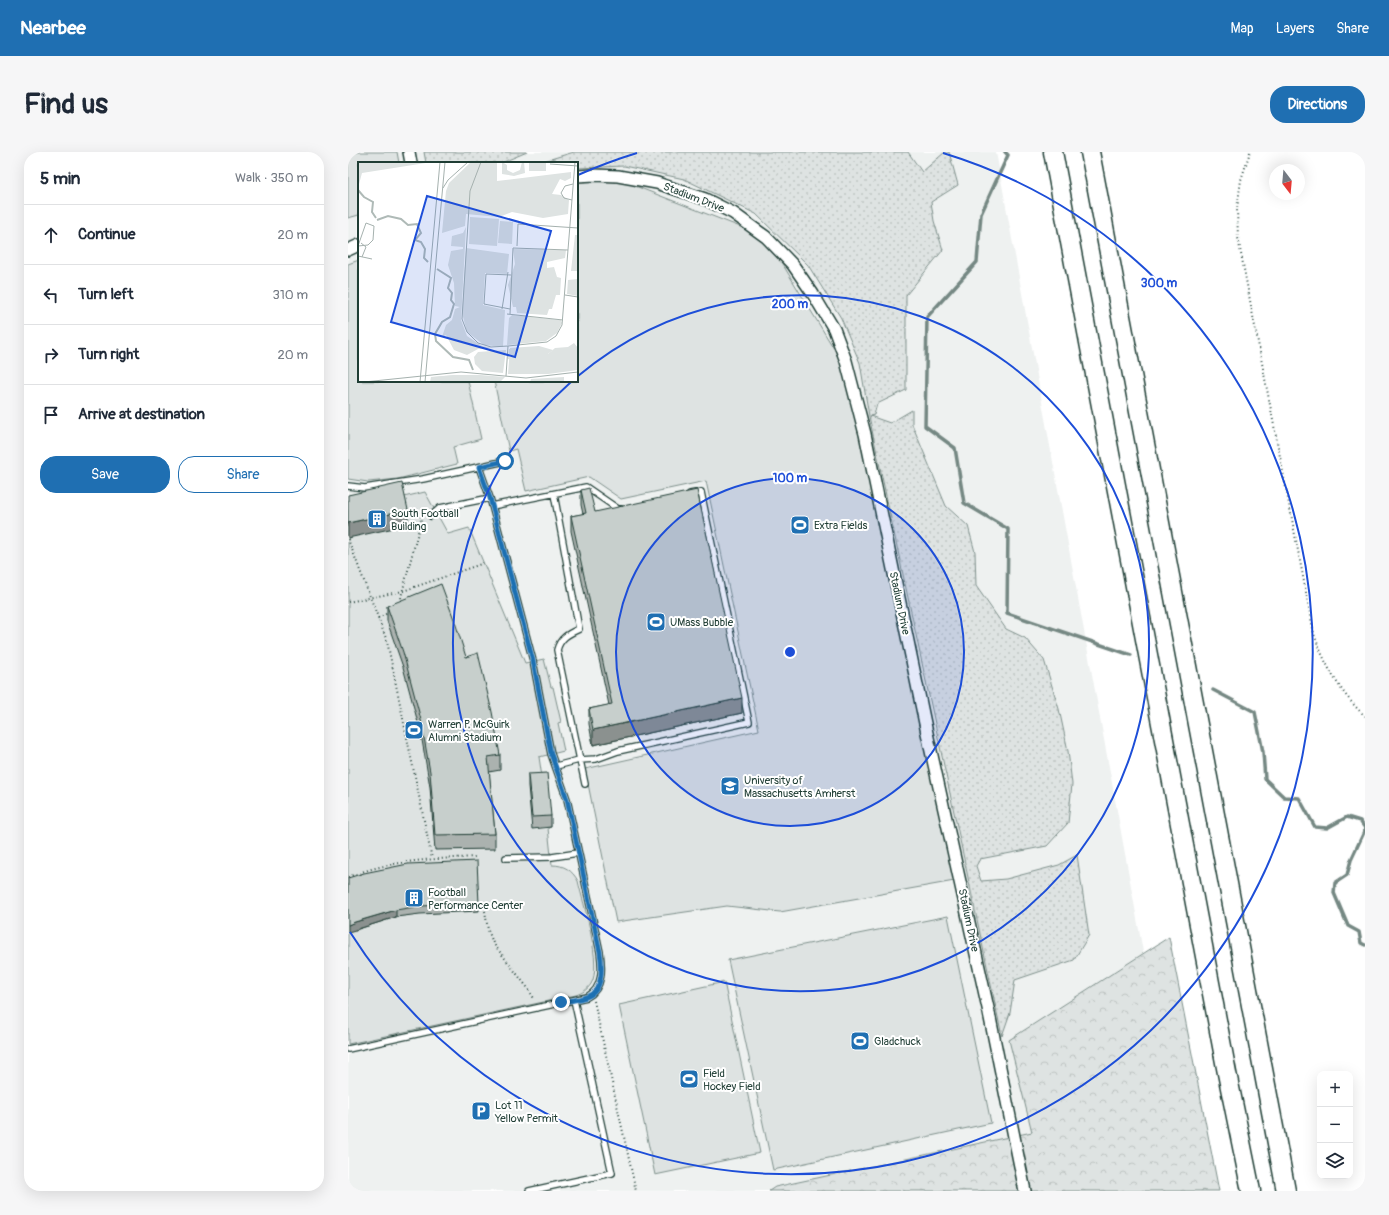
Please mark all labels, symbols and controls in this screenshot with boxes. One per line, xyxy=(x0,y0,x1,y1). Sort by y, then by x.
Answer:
text: Nearbee xyxy=(20,16,86,40)
text: Map xyxy=(1231,20,1254,37)
text: Layers xyxy=(1276,20,1314,37)
text: Share xyxy=(1336,20,1369,37)
button: Directions xyxy=(1270,86,1365,123)
text: Find us xyxy=(24,87,108,122)
inset map xyxy=(358,162,578,382)
north arrow xyxy=(1269,164,1305,200)
text: 5 min xyxy=(40,168,80,189)
text: Walk · 350 m xyxy=(235,170,308,186)
street label: Stadium Drive xyxy=(662,180,727,215)
icon: ahead xyxy=(40,224,62,246)
text: Continue xyxy=(78,225,136,244)
text: 20 m xyxy=(277,227,308,243)
text: 300 m xyxy=(1141,276,1178,291)
icon: left xyxy=(40,284,62,306)
text: Turn left xyxy=(78,285,134,304)
text: 310 m xyxy=(272,287,308,303)
text: 200 m xyxy=(772,297,809,312)
icon: right xyxy=(40,344,62,366)
text: Turn right xyxy=(78,345,139,364)
text: 20 m xyxy=(277,347,308,363)
icon: arrive xyxy=(40,404,62,426)
text: Arrive at destination xyxy=(78,405,205,424)
route start xyxy=(496,452,514,470)
button: Save xyxy=(40,456,170,493)
button: Share xyxy=(178,456,308,493)
text: 100 m xyxy=(773,471,808,486)
place label: South Football Building xyxy=(391,507,459,533)
building icon: South Football Building xyxy=(366,508,388,530)
sports icon: Extra Fields xyxy=(789,514,811,536)
place label: Extra Fields xyxy=(814,519,868,532)
street label: Stadium Drive xyxy=(886,570,913,636)
sports icon: UMass Bubble xyxy=(645,611,667,633)
place label: UMass Bubble xyxy=(670,616,734,629)
centre of rings xyxy=(783,645,797,659)
place label: Warren P. McGuirk Alumni Stadium xyxy=(428,718,510,744)
sports icon: Warren P. McGuirk Alumni Stadium xyxy=(403,719,425,741)
place label: University of Massachusetts Amherst xyxy=(744,774,856,800)
school or university icon: University of Massachusetts Amherst xyxy=(719,775,741,797)
place label: Football Performance Center xyxy=(428,886,523,912)
building icon: Football Performance Center xyxy=(403,887,425,909)
street label: Stadium Drive xyxy=(955,887,982,953)
route end xyxy=(552,993,570,1011)
sports icon: Gladchuck xyxy=(849,1030,871,1052)
place label: Gladchuck xyxy=(874,1035,921,1048)
place label: Field Hockey Field xyxy=(703,1067,761,1093)
sports icon: Field Hockey Field xyxy=(678,1068,700,1090)
map controls xyxy=(1317,1071,1353,1179)
button: + xyxy=(1317,1071,1353,1107)
place label: Lot 11 Yellow Permit xyxy=(494,1099,559,1125)
parking icon: Lot 11 Yellow Permit xyxy=(470,1100,492,1122)
button: − xyxy=(1317,1107,1353,1143)
button: layers xyxy=(1317,1143,1353,1179)

